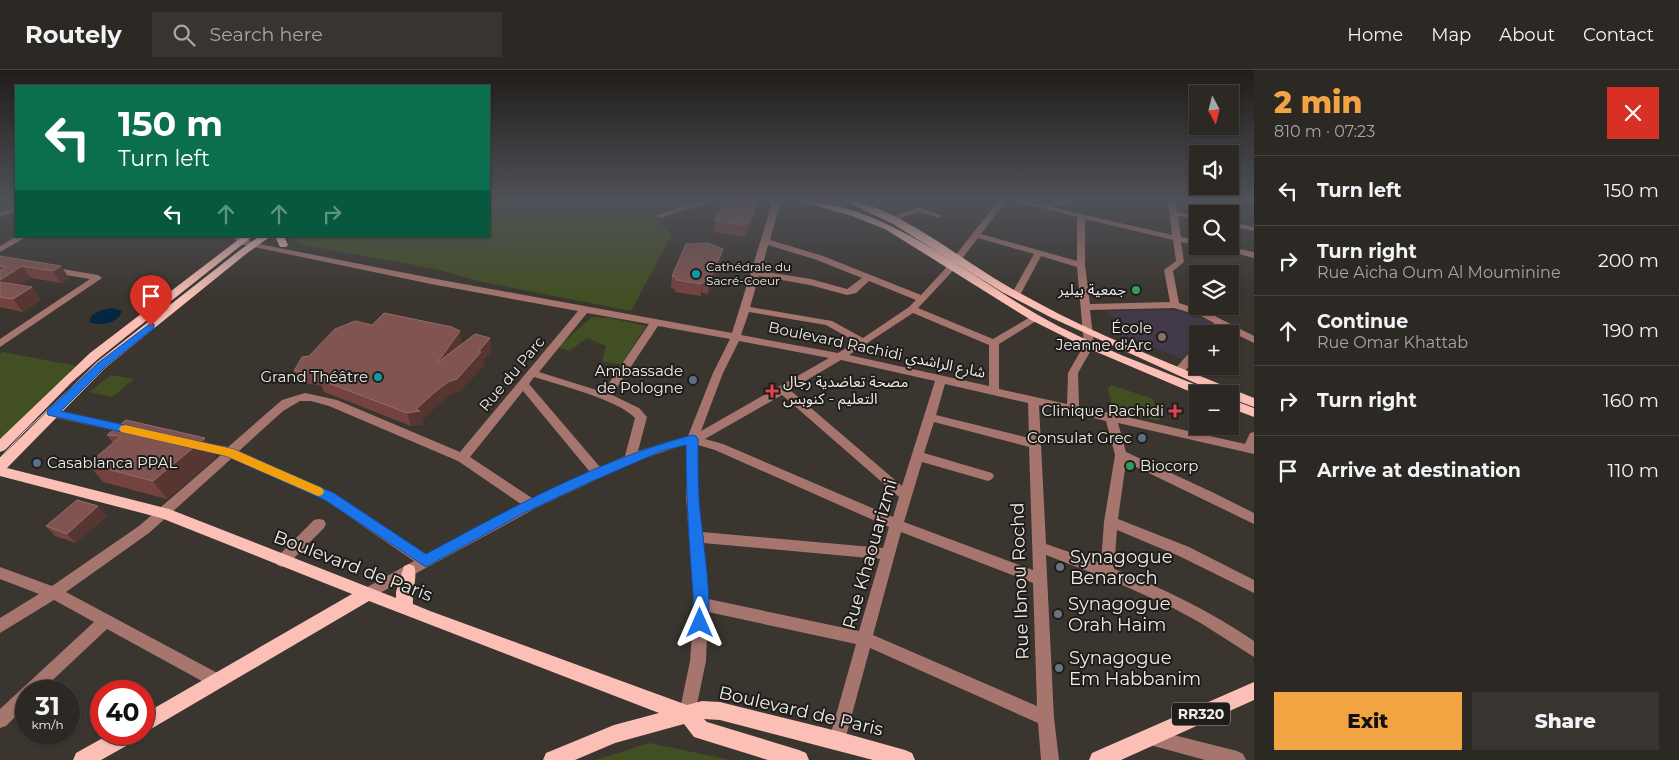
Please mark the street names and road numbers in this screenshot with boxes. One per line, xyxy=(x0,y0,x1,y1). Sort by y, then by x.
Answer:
street label: Boulevard Rachidi شارع الراشدي xyxy=(766,317,988,385)
street label: Rue du Parc xyxy=(475,332,548,415)
street label: Rue Khaouarizmi xyxy=(838,476,902,632)
street label: Rue Ibnou Rochd xyxy=(1006,502,1034,660)
street label: Boulevard de Paris xyxy=(271,526,436,606)
street label: Boulevard de Paris xyxy=(717,681,886,741)
road number: RR320 xyxy=(1172,703,1230,726)

